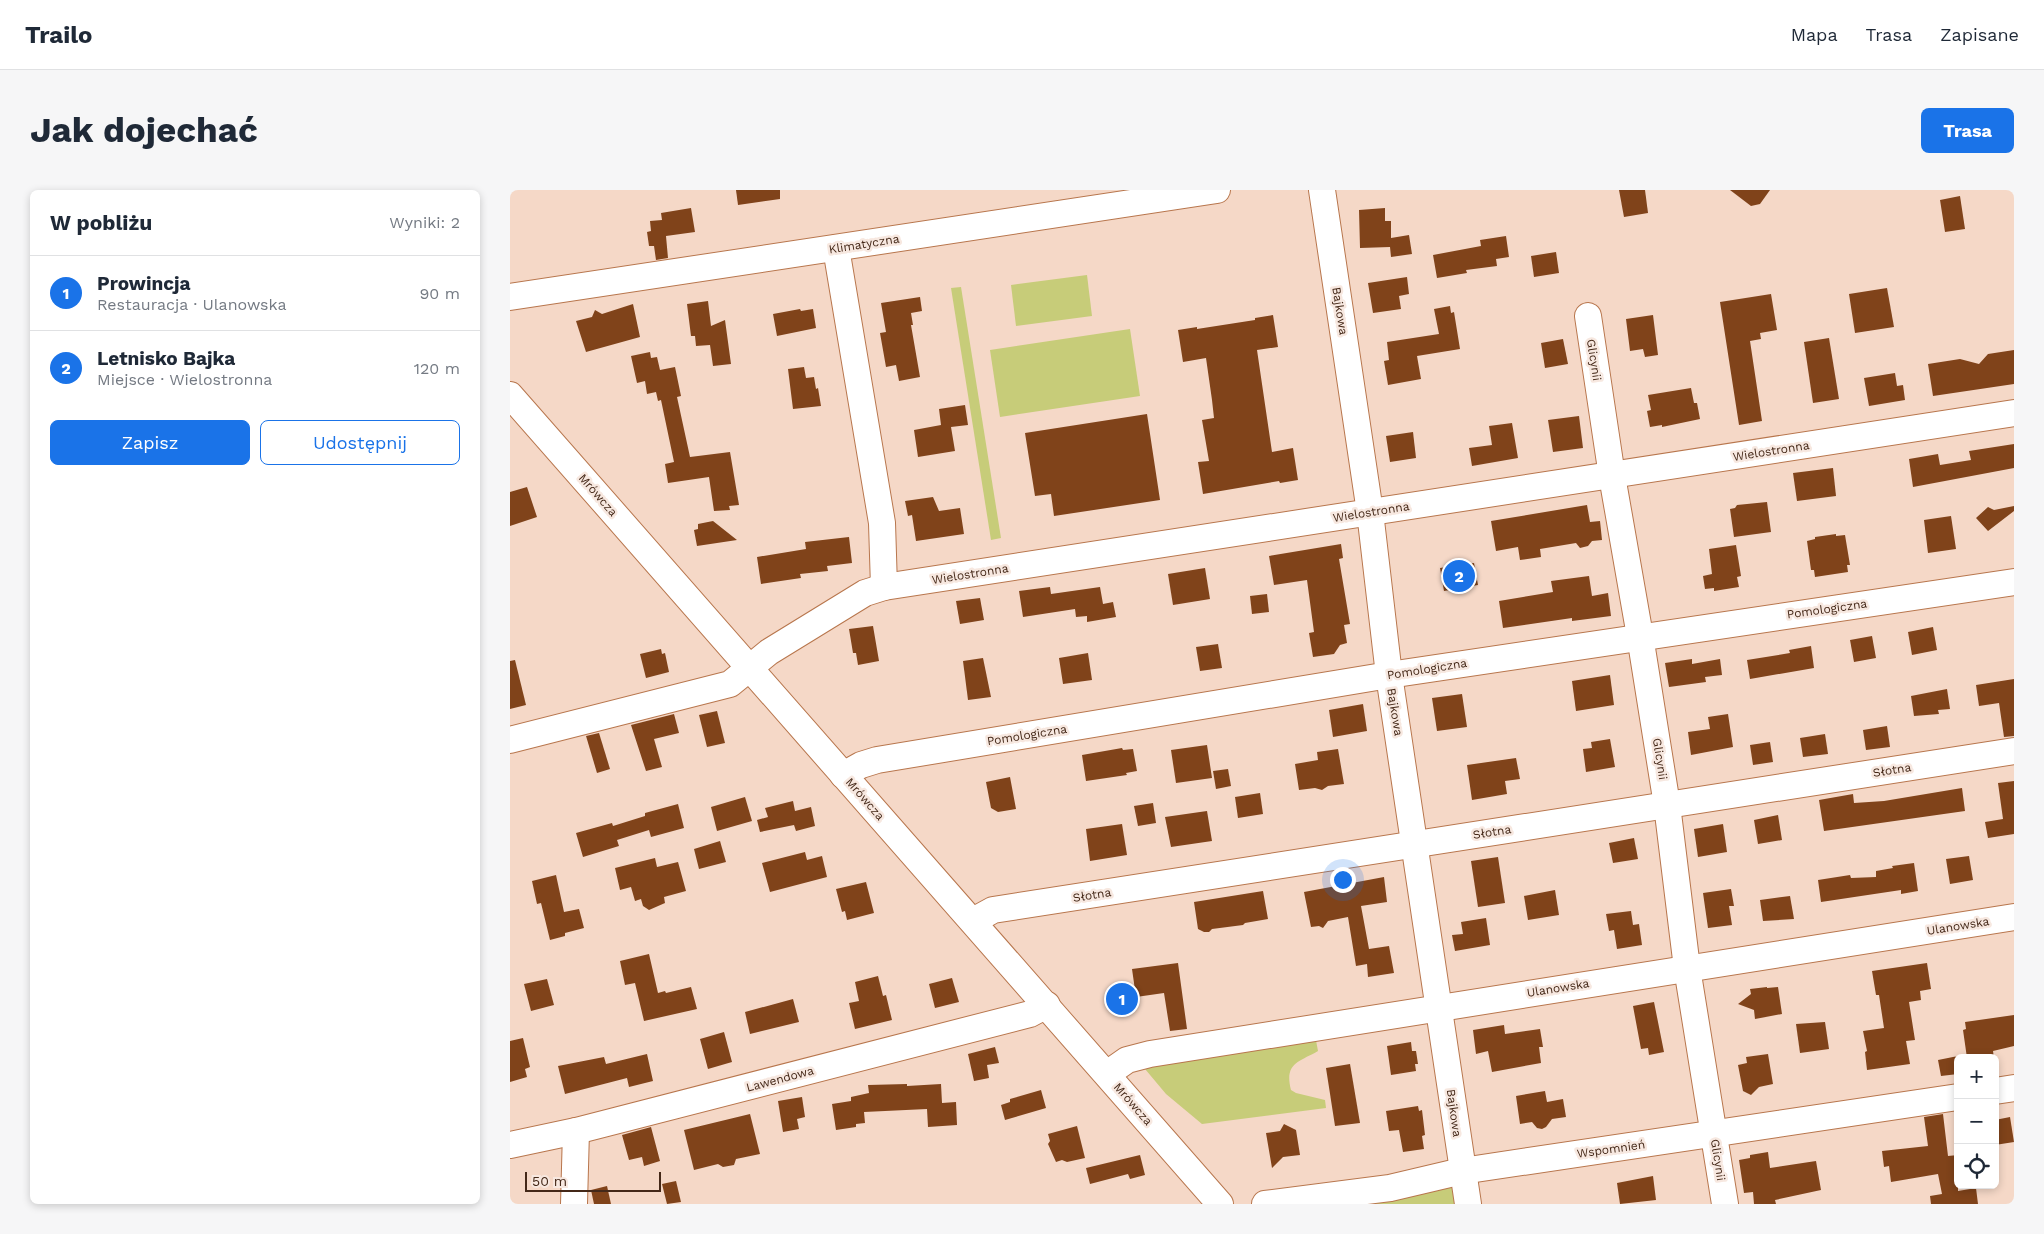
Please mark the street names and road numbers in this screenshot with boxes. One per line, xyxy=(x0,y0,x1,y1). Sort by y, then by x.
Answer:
street label: Klimatyczna xyxy=(828,231,901,256)
street label: Bajkowa xyxy=(1329,286,1351,336)
street label: Glicynii xyxy=(1584,338,1604,382)
street label: Wielostronna xyxy=(1732,438,1811,464)
street label: Mrówcza xyxy=(576,471,620,519)
street label: Wielostronna xyxy=(1332,499,1411,525)
street label: Wielostronna xyxy=(931,561,1010,587)
street label: Pomologiczna xyxy=(1786,596,1868,622)
street label: Pomologiczna xyxy=(1386,656,1468,682)
street label: Bajkowa xyxy=(1384,687,1406,737)
street label: Pomologiczna xyxy=(986,722,1068,748)
street label: Glicynii xyxy=(1650,737,1670,781)
street label: Słotna xyxy=(1872,760,1912,780)
street label: Mrówcza xyxy=(843,775,887,823)
street label: Słotna xyxy=(1472,822,1512,842)
street label: Słotna xyxy=(1072,885,1112,905)
street label: Ulanowska xyxy=(1926,914,1990,938)
street label: Ulanowska xyxy=(1526,976,1590,1000)
street label: Lawendowa xyxy=(745,1063,815,1095)
street label: Mrówcza xyxy=(1111,1080,1155,1128)
street label: Bajkowa xyxy=(1444,1088,1464,1138)
street label: Wspomnień xyxy=(1576,1137,1646,1161)
street label: Glicynii xyxy=(1708,1138,1728,1182)

